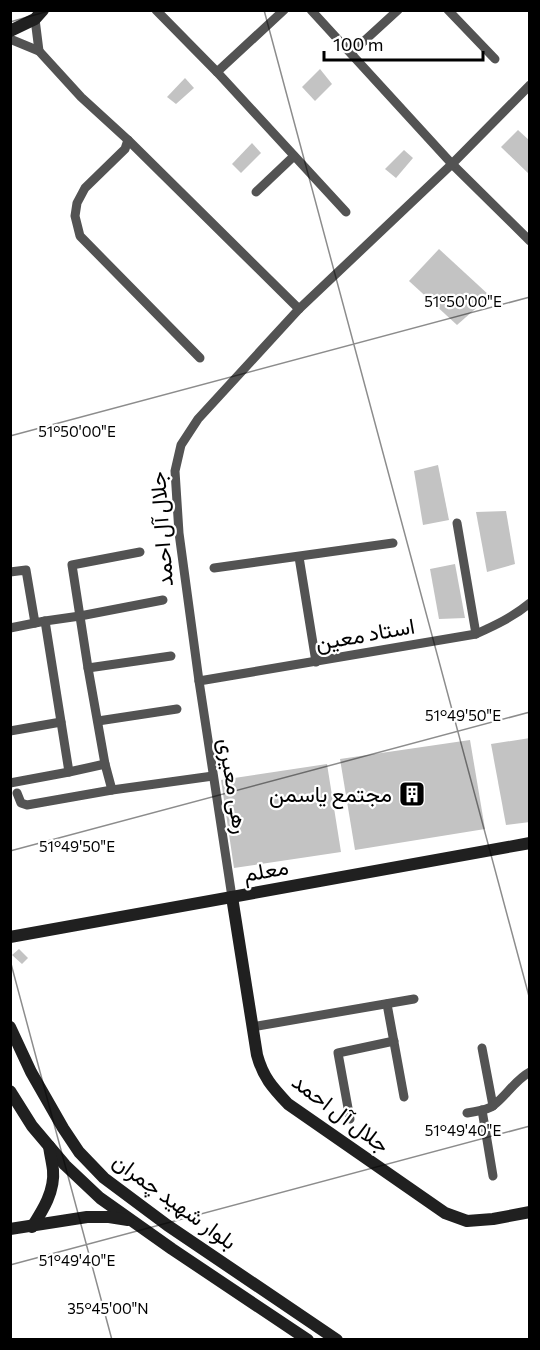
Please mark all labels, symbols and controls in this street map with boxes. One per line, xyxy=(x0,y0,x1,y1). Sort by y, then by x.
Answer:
scale bar xyxy=(324,24,483,62)
text: 100 m xyxy=(333,33,383,55)
text: 51°50'00"E xyxy=(424,292,502,310)
text: 51°50'00"E xyxy=(38,422,116,440)
street label: جلال آل احمد xyxy=(143,471,178,587)
street label: استاد معین xyxy=(313,612,417,656)
text: 51°49'50"E xyxy=(425,706,501,724)
street label: رهی معیری xyxy=(213,736,255,836)
building icon: مجتمع یاسمن xyxy=(397,779,427,809)
place label: مجتمع یاسمن xyxy=(269,780,392,809)
text: 51°49'50"E xyxy=(39,837,115,855)
street label: معلم xyxy=(241,852,291,889)
street label: جلال آل احمد xyxy=(287,1067,395,1158)
text: 51°49'40"E xyxy=(425,1121,501,1139)
street label: بلوار شهید چمران xyxy=(107,1147,243,1256)
text: 51°49'40"E xyxy=(39,1251,115,1269)
text: 35°45'00"N xyxy=(67,1299,149,1317)

